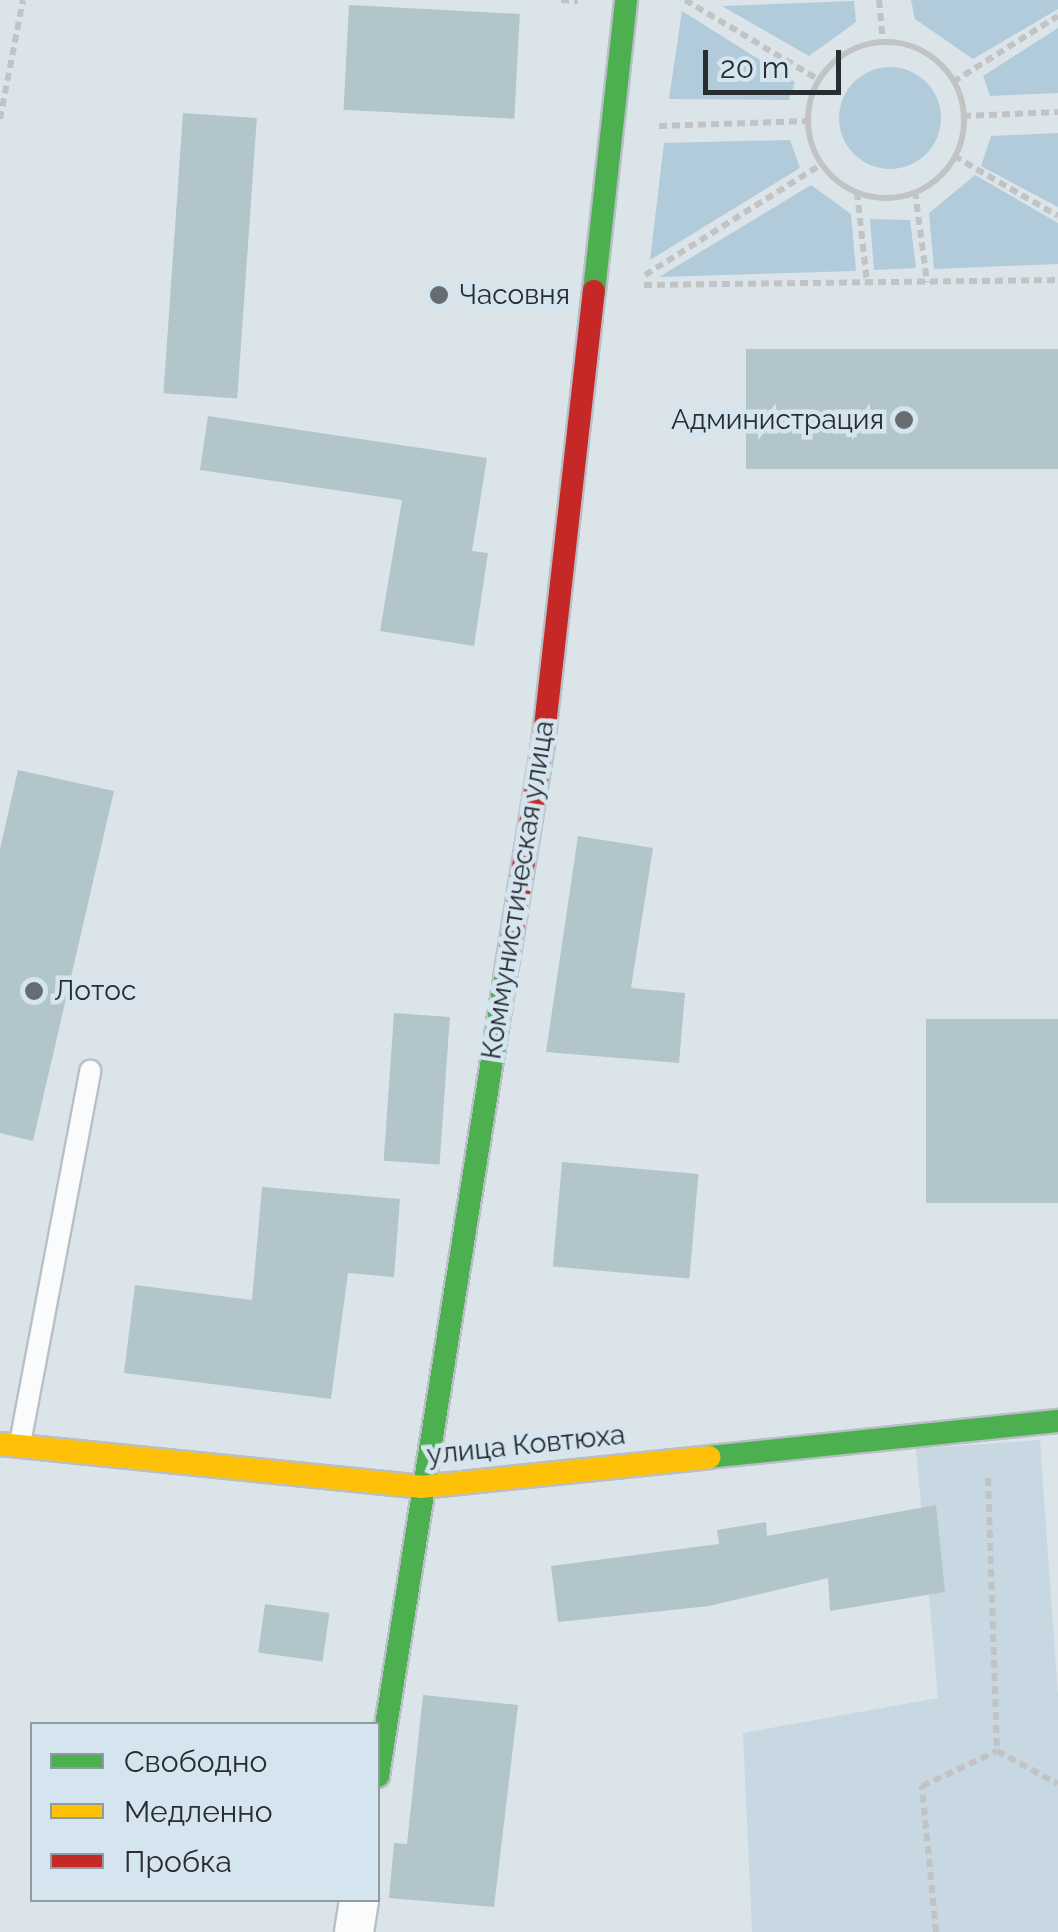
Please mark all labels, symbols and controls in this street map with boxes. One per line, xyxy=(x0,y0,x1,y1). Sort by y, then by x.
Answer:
scale bar xyxy=(708,30,846,92)
text: 20 m xyxy=(720,50,789,85)
place label: Часовня xyxy=(459,278,570,312)
marker: Часовня xyxy=(428,284,450,306)
place label: Администрация xyxy=(671,403,884,437)
marker: Администрация xyxy=(893,409,915,431)
street label: Коммунистическая улица xyxy=(475,718,561,1062)
place label: Лотос xyxy=(54,974,136,1008)
marker: Лотос xyxy=(23,980,45,1002)
street label: улица Ковтюха xyxy=(425,1418,627,1472)
legend xyxy=(30,1722,380,1902)
text: Свободно xyxy=(124,1744,267,1779)
text: Медленно xyxy=(124,1794,273,1829)
text: Пробка xyxy=(124,1844,232,1879)

